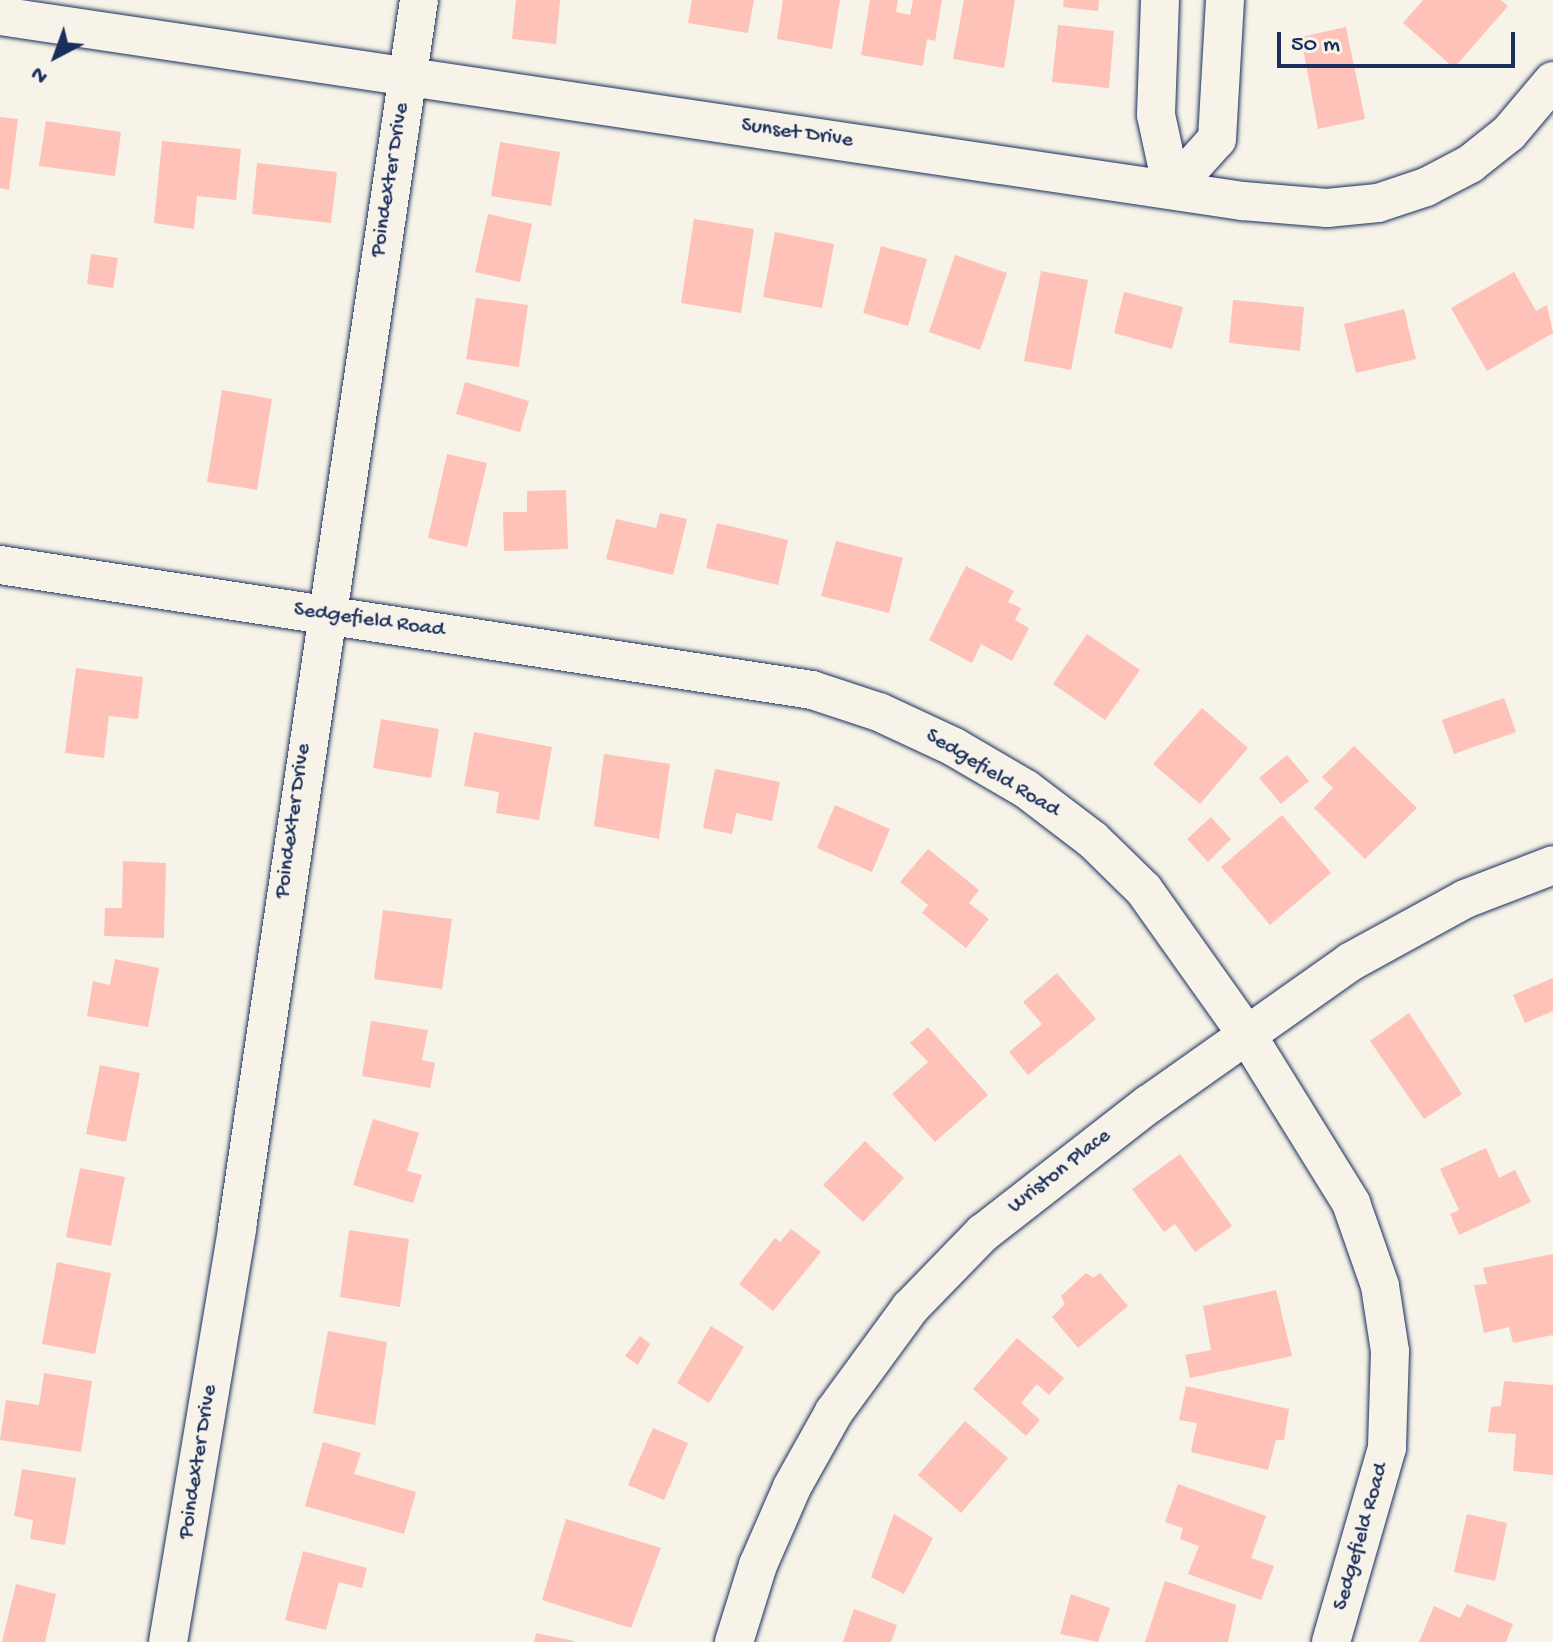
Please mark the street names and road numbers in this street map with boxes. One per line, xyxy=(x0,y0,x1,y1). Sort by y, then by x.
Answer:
street label: Poindexter Drive xyxy=(366,101,416,259)
street label: Sunset Drive xyxy=(739,113,855,155)
street label: Sedgefield Road xyxy=(292,597,446,645)
street label: Sedgefield Road xyxy=(920,723,1064,825)
street label: Poindexter Drive xyxy=(270,742,318,900)
street label: Wriston Place xyxy=(1003,1124,1117,1220)
street label: Poindexter Drive xyxy=(174,1383,224,1541)
street label: Sedgefield Road xyxy=(1328,1460,1396,1614)

